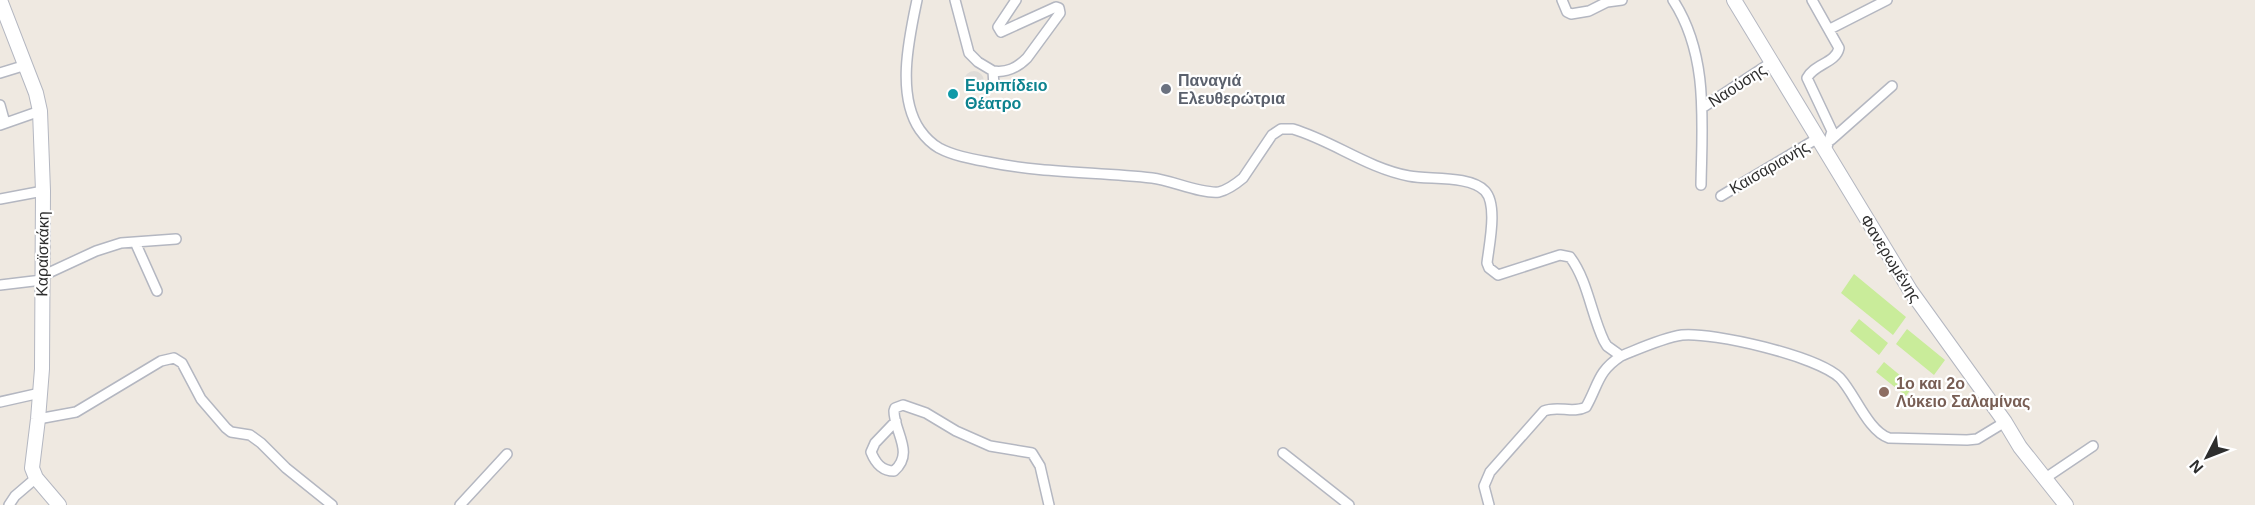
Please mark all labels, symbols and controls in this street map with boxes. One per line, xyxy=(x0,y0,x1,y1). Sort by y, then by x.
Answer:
street label: Ναούσης xyxy=(1705,60,1769,110)
place label: Παναγιά Ελευθερώτρια xyxy=(1178,72,1285,107)
place label: Ευριπίδειο Θέατρο xyxy=(965,77,1048,112)
marker: Παναγιά Ελευθερώτρια xyxy=(1159,82,1173,96)
marker: Ευριπίδειο Θέατρο xyxy=(946,87,960,101)
street label: Καισαριανής xyxy=(1726,138,1812,197)
street label: Καραϊσκάκη xyxy=(33,211,52,297)
street label: Φανερωμένης xyxy=(1857,211,1924,305)
place label: 1ο και 2ο Λύκειο Σαλαμίνας xyxy=(1896,375,2030,411)
marker: 1ο και 2ο Λύκειο Σαλαμίνας xyxy=(1877,385,1891,399)
north arrow xyxy=(2177,427,2237,487)
text: N xyxy=(2186,457,2206,477)

